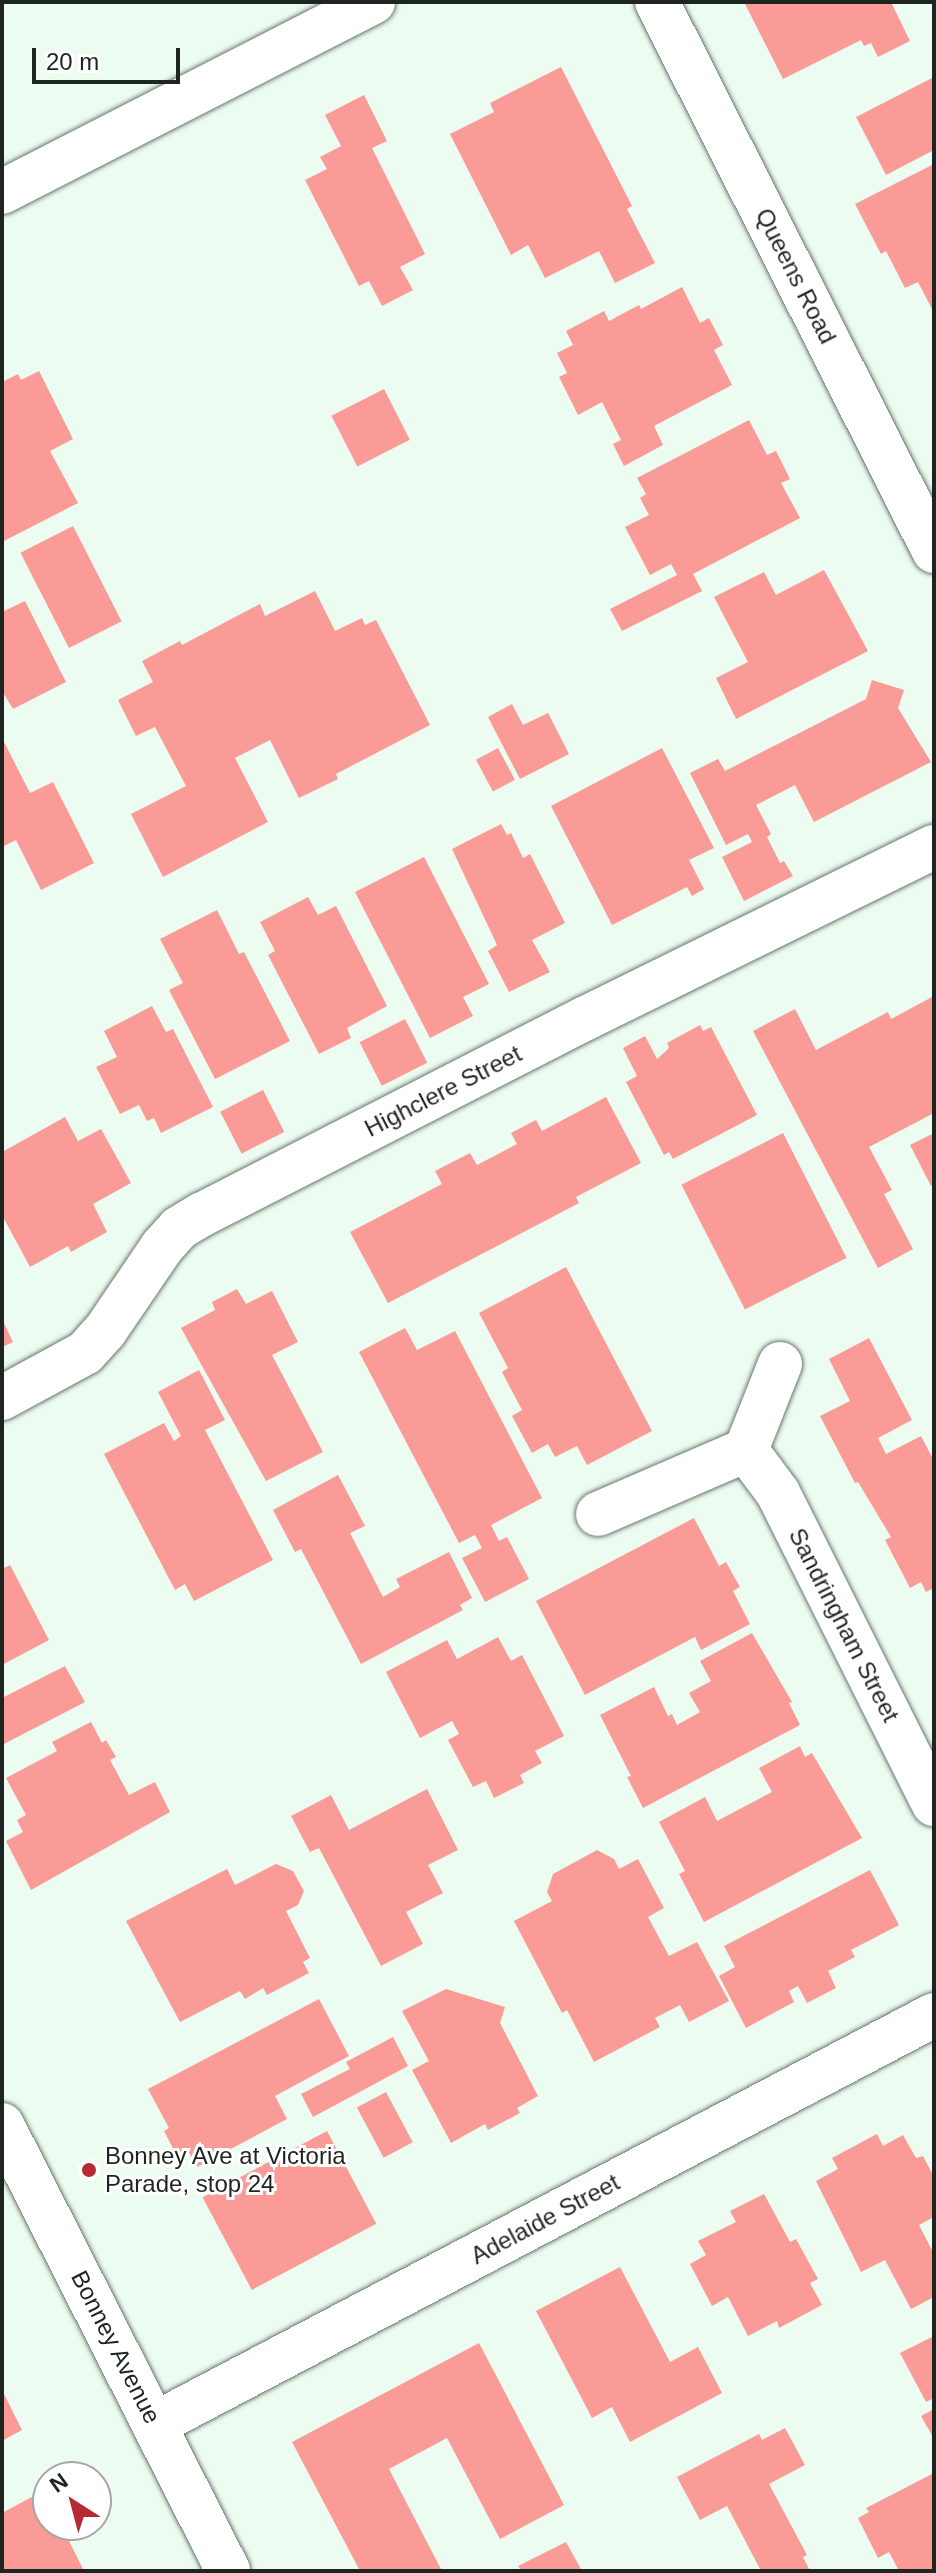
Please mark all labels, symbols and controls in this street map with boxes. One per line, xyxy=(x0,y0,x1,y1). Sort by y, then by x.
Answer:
scale bar xyxy=(36,32,184,82)
text: 20 m xyxy=(46,48,99,75)
street label: Queens Road xyxy=(750,203,842,349)
street label: Highclere Street xyxy=(360,1039,526,1143)
street label: Sandringham Street xyxy=(783,1523,905,1727)
place label: Bonney Ave at Victoria Parade, stop 24 xyxy=(105,2142,347,2198)
marker: Bonney Ave at Victoria Parade, stop 24 xyxy=(80,2161,98,2179)
street label: Adelaide Street xyxy=(466,2168,624,2270)
street label: Bonney Avenue xyxy=(65,2265,167,2429)
north arrow xyxy=(32,2461,112,2541)
text: N xyxy=(45,2468,73,2498)

